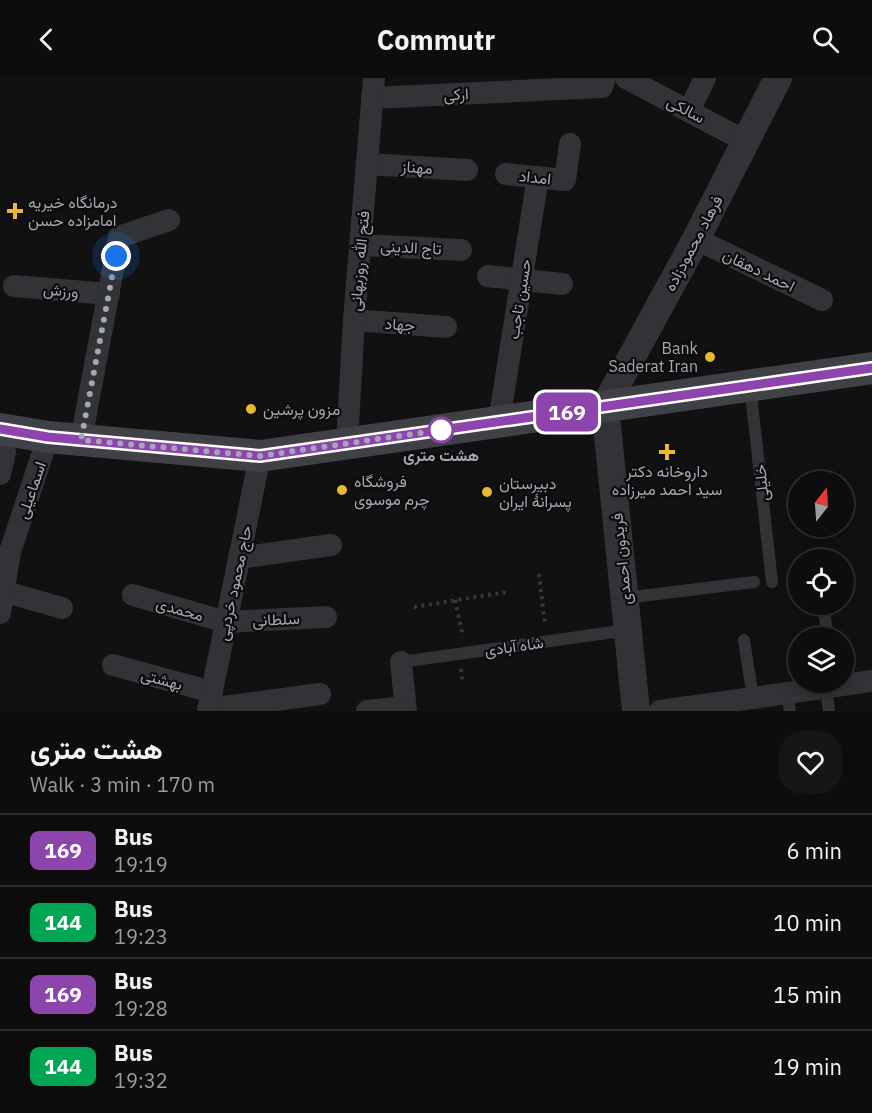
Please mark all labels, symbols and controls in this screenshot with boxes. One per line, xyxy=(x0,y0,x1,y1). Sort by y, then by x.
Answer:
text: Commutr xyxy=(377,22,495,57)
icon: back xyxy=(30,23,63,56)
icon: search xyxy=(809,23,842,56)
street label: ارکی xyxy=(443,83,469,106)
street label: سالکی xyxy=(663,91,708,128)
street label: مهناز xyxy=(399,156,433,179)
street label: امداد xyxy=(518,165,552,189)
place label: درمانگاه خیریه امامزاده حسن xyxy=(28,192,117,231)
street label: فرهاد محمودزاده xyxy=(659,192,727,295)
marker: درمانگاه خیریه امامزاده حسن xyxy=(6,202,24,220)
street label: فتح الله روزبهانی xyxy=(345,210,375,312)
street label: تاج الدینی xyxy=(380,235,442,261)
your location xyxy=(101,241,131,271)
street label: احمد دهقان xyxy=(720,244,798,296)
street label: حسین تاجب xyxy=(503,257,536,341)
street label: ورزش xyxy=(42,278,80,303)
street label: جهاد xyxy=(384,313,416,336)
place label: Bank Saderat Iran xyxy=(609,338,699,376)
marker: Bank Saderat Iran xyxy=(703,350,717,364)
line badge: 169 xyxy=(532,392,602,432)
text: 169 xyxy=(548,398,586,426)
place label: مزون پرشین xyxy=(263,399,340,421)
marker: مزون پرشین xyxy=(244,402,258,416)
marker: هشت متری xyxy=(428,417,454,443)
place label: هشت متری xyxy=(403,445,479,466)
marker: داروخانه دکتر سید احمد میرزاده xyxy=(660,445,674,459)
street label: اسماعیلی xyxy=(12,459,51,522)
place label: داروخانه دکتر سید احمد میرزاده xyxy=(612,461,722,500)
street label: خلیلی xyxy=(749,463,774,502)
place label: فروشگاه چرم موسوی xyxy=(354,471,430,511)
north arrow xyxy=(788,471,854,537)
map controls xyxy=(788,471,854,693)
place label: دبیرستان پسرانهٔ ایران xyxy=(499,473,572,513)
marker: فروشگاه چرم موسوی xyxy=(335,483,349,497)
marker: دبیرستان پسرانهٔ ایران xyxy=(480,485,494,499)
street label: فریدون احمدی xyxy=(606,512,637,606)
street label: حاج محمود خردپی xyxy=(212,523,258,643)
button: locate xyxy=(788,549,854,615)
street label: محمدی xyxy=(154,593,206,626)
street label: سلطانی xyxy=(252,608,300,631)
button: layers xyxy=(788,627,854,693)
street label: شاه آبادی xyxy=(483,632,545,661)
street label: بهشتی xyxy=(139,664,185,695)
text: هشت متری xyxy=(30,730,163,767)
button: heart xyxy=(779,731,842,794)
text: Walk · 3 min · 170 m xyxy=(30,771,215,798)
text: Bus xyxy=(114,822,153,851)
text: 169 xyxy=(44,836,82,864)
text: 6 min xyxy=(786,836,842,865)
text: 19:19 xyxy=(114,851,168,878)
text: Bus xyxy=(114,894,153,923)
text: 144 xyxy=(44,908,82,936)
text: 10 min xyxy=(773,908,842,937)
text: 19:23 xyxy=(114,923,168,950)
text: Bus xyxy=(114,966,153,995)
text: 169 xyxy=(44,980,82,1008)
text: 15 min xyxy=(773,980,842,1009)
text: 19:28 xyxy=(114,995,168,1022)
text: Bus xyxy=(114,1038,153,1067)
text: 144 xyxy=(44,1052,82,1080)
text: 19 min xyxy=(773,1052,842,1081)
text: 19:32 xyxy=(114,1067,168,1094)

